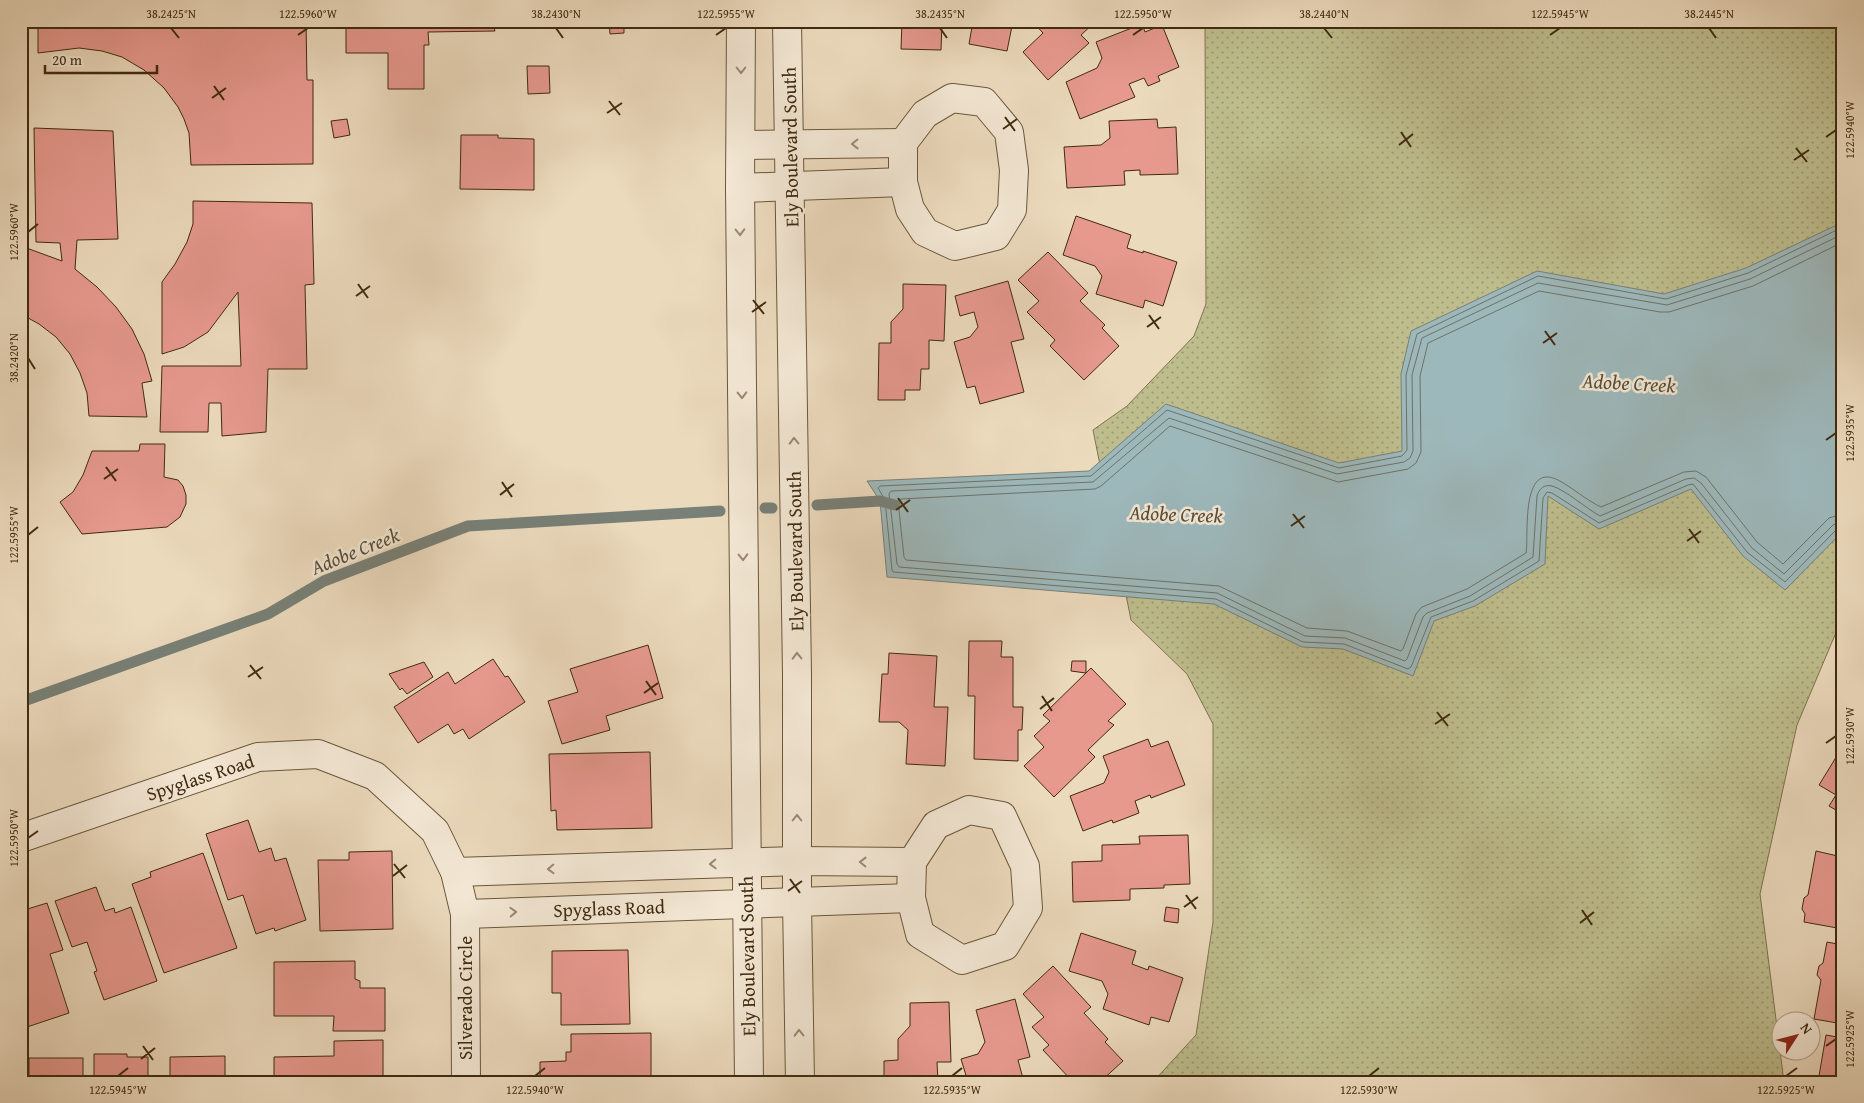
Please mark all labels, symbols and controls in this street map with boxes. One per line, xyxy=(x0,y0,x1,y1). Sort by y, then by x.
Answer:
text: 38.2425°N xyxy=(146,5,196,22)
text: 122.5960°W xyxy=(279,5,338,22)
text: 38.2430°N xyxy=(531,5,581,22)
text: 122.5955°W xyxy=(697,5,756,22)
text: 38.2435°N xyxy=(915,5,965,22)
text: 122.5950°W xyxy=(1114,5,1173,22)
text: 38.2440°N xyxy=(1299,5,1349,22)
text: 122.5945°W xyxy=(1531,5,1590,22)
text: 38.2445°N xyxy=(1684,5,1734,22)
scale bar xyxy=(45,42,158,74)
text: 20 m xyxy=(52,49,83,70)
one-way arrow xyxy=(736,66,746,74)
street label: Ely Boulevard South xyxy=(775,66,805,227)
text: 122.5940°W xyxy=(1841,100,1858,159)
one-way arrow xyxy=(850,139,858,149)
text: 122.5960°W xyxy=(5,202,22,261)
one-way arrow xyxy=(735,229,745,237)
text: 38.2420°N xyxy=(5,333,22,383)
water label: Adobe Creek xyxy=(1581,366,1677,399)
one-way arrow xyxy=(736,391,747,399)
text: 122.5935°W xyxy=(1841,403,1858,462)
one-way arrow xyxy=(789,436,799,444)
street label: Ely Boulevard South xyxy=(780,470,810,631)
water label: Adobe Creek xyxy=(1128,497,1224,530)
text: 122.5955°W xyxy=(5,505,22,564)
water label: Adobe Creek xyxy=(305,519,404,582)
one-way arrow xyxy=(738,554,748,562)
one-way arrow xyxy=(791,651,802,659)
text: 122.5930°W xyxy=(1841,706,1858,765)
street label: Spyglass Road xyxy=(143,746,258,808)
text: 122.5950°W xyxy=(5,808,22,867)
one-way arrow xyxy=(792,814,802,822)
one-way arrow xyxy=(859,857,866,867)
one-way arrow xyxy=(709,858,717,869)
one-way arrow xyxy=(546,864,554,874)
street label: Ely Boulevard South xyxy=(732,875,762,1036)
street label: Spyglass Road xyxy=(553,892,666,924)
one-way arrow xyxy=(510,906,518,917)
street label: Silverado Circle xyxy=(451,936,479,1060)
text: 122.5925°W xyxy=(1841,1009,1858,1068)
north arrow xyxy=(1772,1010,1822,1060)
text: N xyxy=(1796,1019,1818,1039)
one-way arrow xyxy=(794,1029,804,1036)
text: 122.5945°W xyxy=(89,1081,148,1098)
text: 122.5940°W xyxy=(506,1081,565,1098)
text: 122.5935°W xyxy=(923,1081,982,1098)
text: 122.5930°W xyxy=(1340,1081,1399,1098)
text: 122.5925°W xyxy=(1757,1081,1816,1098)

